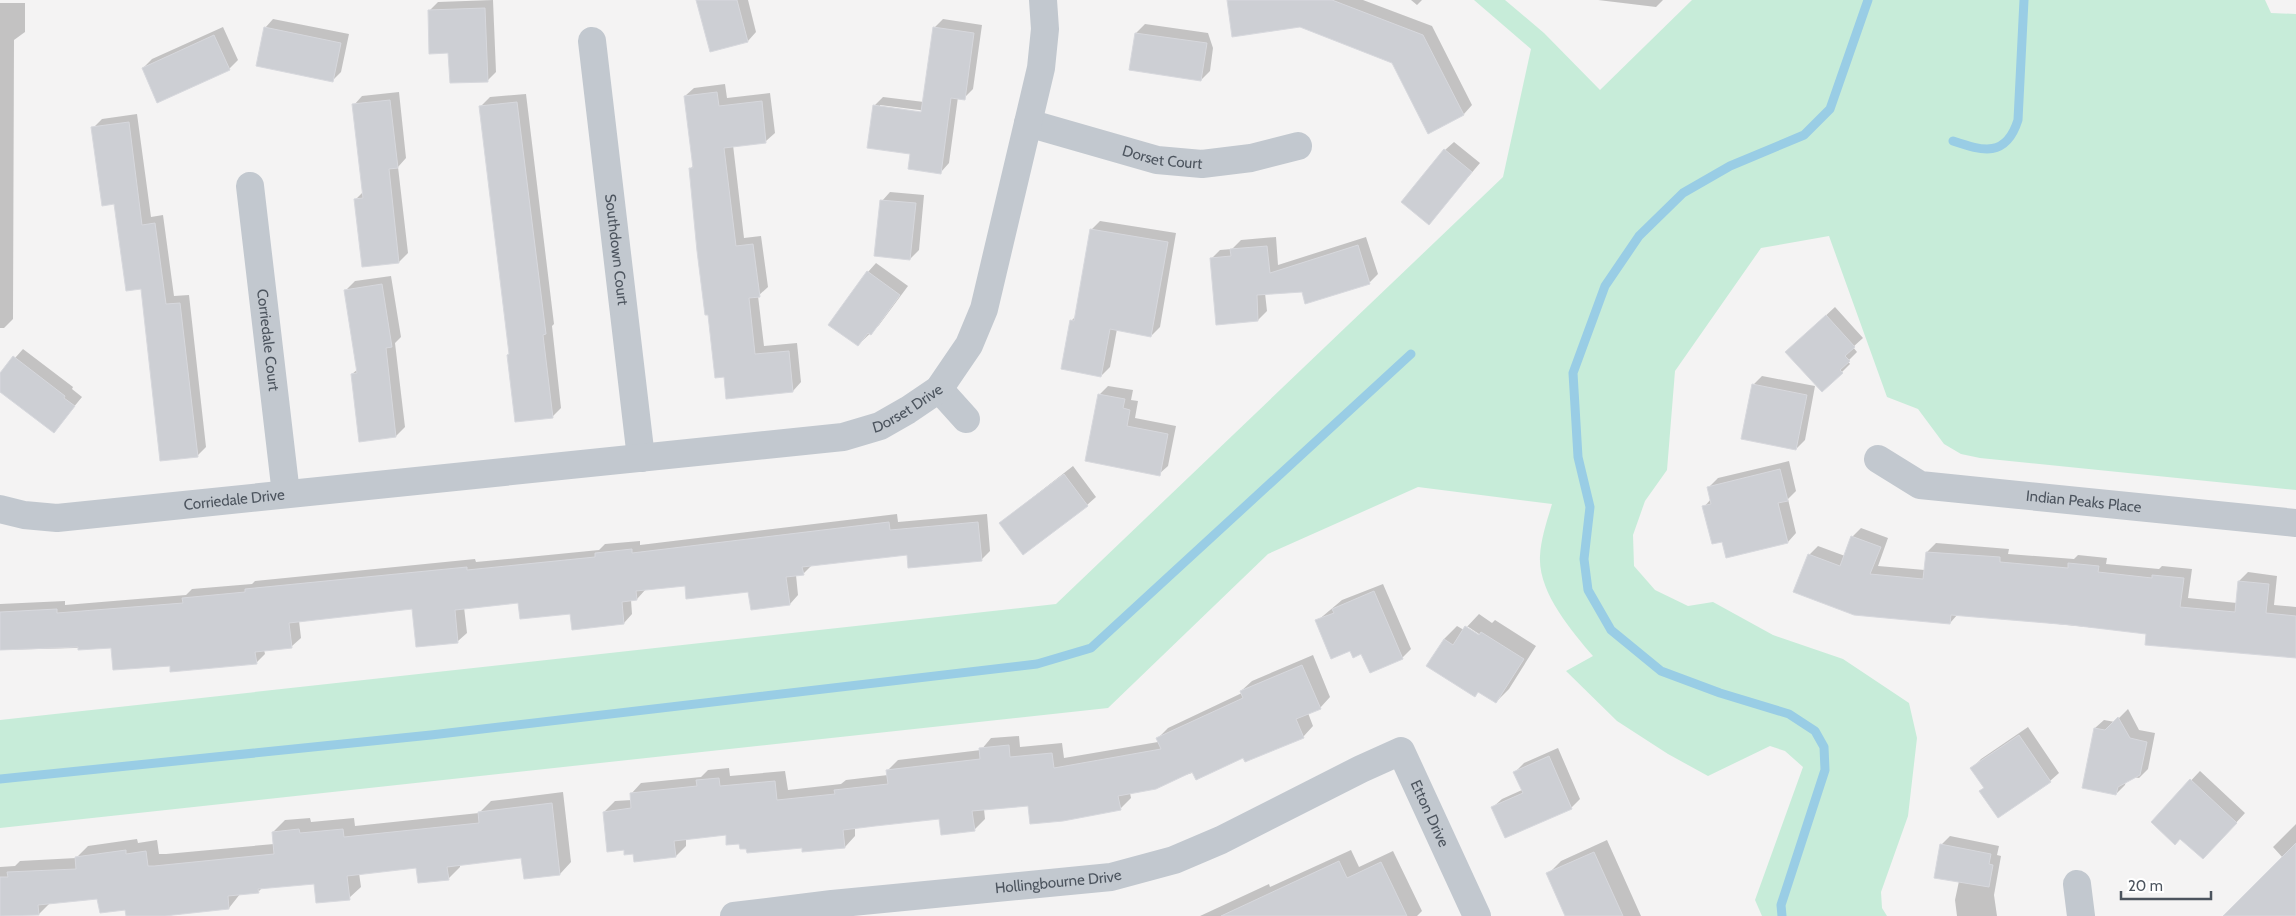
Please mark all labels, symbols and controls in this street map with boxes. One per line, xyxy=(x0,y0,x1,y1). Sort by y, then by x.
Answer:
street label: Dorset Court xyxy=(1120,141,1203,173)
street label: Southdown Court xyxy=(601,193,632,306)
street label: Corriedale Court xyxy=(253,288,283,392)
street label: Dorset Drive xyxy=(870,380,946,437)
street label: Corriedale Drive xyxy=(183,486,286,514)
street label: Indian Peaks Place xyxy=(2025,487,2143,516)
street label: Etton Drive xyxy=(1407,777,1453,850)
street label: Hollingbourne Drive xyxy=(994,865,1124,897)
scale bar xyxy=(2121,868,2211,900)
text: 20 m xyxy=(2128,877,2163,895)

